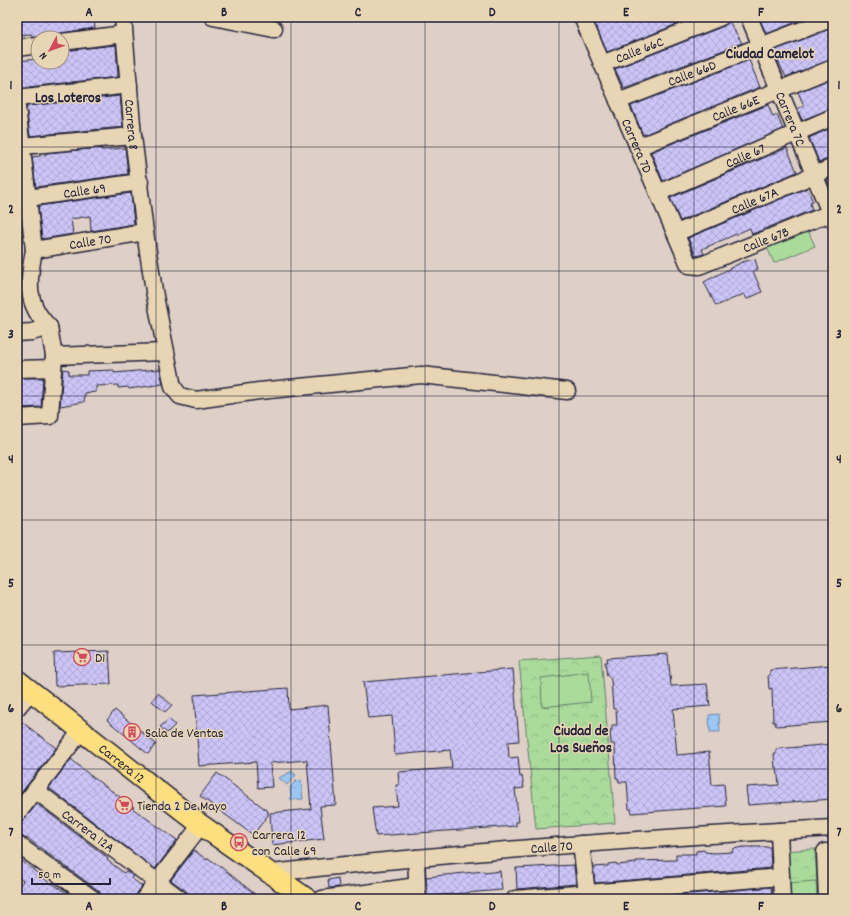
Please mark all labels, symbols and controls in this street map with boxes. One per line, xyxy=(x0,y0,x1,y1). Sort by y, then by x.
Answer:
text: A xyxy=(85,4,93,23)
text: B xyxy=(221,4,227,23)
text: C xyxy=(355,4,362,23)
text: D xyxy=(489,4,496,23)
text: E xyxy=(623,4,630,23)
text: F xyxy=(758,4,764,23)
north arrow xyxy=(30,30,70,70)
street label: Calle 66C xyxy=(613,33,667,70)
district label: Ciudad Camelot xyxy=(726,44,815,66)
text: N xyxy=(36,48,52,63)
street label: Calle 66D xyxy=(665,56,720,93)
text: 1 xyxy=(10,77,13,96)
text: 1 xyxy=(838,77,841,96)
district label: Los Loteros xyxy=(35,88,101,110)
street label: Carrera 7C xyxy=(769,89,809,150)
street label: Calle 66E xyxy=(709,91,763,128)
street label: Carrera 8 xyxy=(118,99,143,152)
street label: Carrera 7D xyxy=(615,116,656,177)
street label: Calle 67 xyxy=(723,139,769,174)
street label: Calle 69 xyxy=(62,179,107,205)
street label: Calle 67A xyxy=(728,183,782,221)
text: 2 xyxy=(8,201,14,220)
text: 2 xyxy=(836,201,842,220)
street label: Calle 67B xyxy=(740,223,793,259)
street label: Calle 70 xyxy=(68,230,113,256)
text: 3 xyxy=(8,326,14,345)
text: 3 xyxy=(836,326,842,345)
text: 4 xyxy=(8,451,14,470)
text: 4 xyxy=(836,451,842,470)
text: 5 xyxy=(8,575,14,594)
text: 5 xyxy=(836,575,842,594)
supermarket icon: D1 xyxy=(72,647,92,667)
place label: D1 xyxy=(95,649,105,669)
text: 6 xyxy=(8,700,15,719)
text: 6 xyxy=(836,700,843,719)
district label: Ciudad de Los Sueños xyxy=(550,721,612,760)
building icon: Sala de Ventas xyxy=(122,722,142,742)
place label: Sala de Ventas xyxy=(145,724,224,744)
street label: Carrera 12 xyxy=(94,740,149,789)
supermarket icon: Tienda 2 De Mayo xyxy=(114,795,134,815)
place label: Tienda 2 De Mayo xyxy=(137,797,227,817)
street label: Carrera 12A xyxy=(57,805,118,859)
text: 7 xyxy=(9,824,14,843)
text: 7 xyxy=(837,824,842,843)
place label: Carrera 12 con Calle 69 xyxy=(252,826,316,862)
bus stop icon: Carrera 12 con Calle 69 xyxy=(229,832,249,852)
street label: Calle 70 xyxy=(530,837,574,860)
scale bar xyxy=(32,860,110,886)
text: 50 m xyxy=(38,867,61,884)
text: A xyxy=(85,898,93,916)
text: B xyxy=(221,898,227,916)
text: C xyxy=(355,898,362,916)
text: D xyxy=(489,898,496,916)
text: E xyxy=(623,898,630,916)
text: F xyxy=(758,898,764,916)

